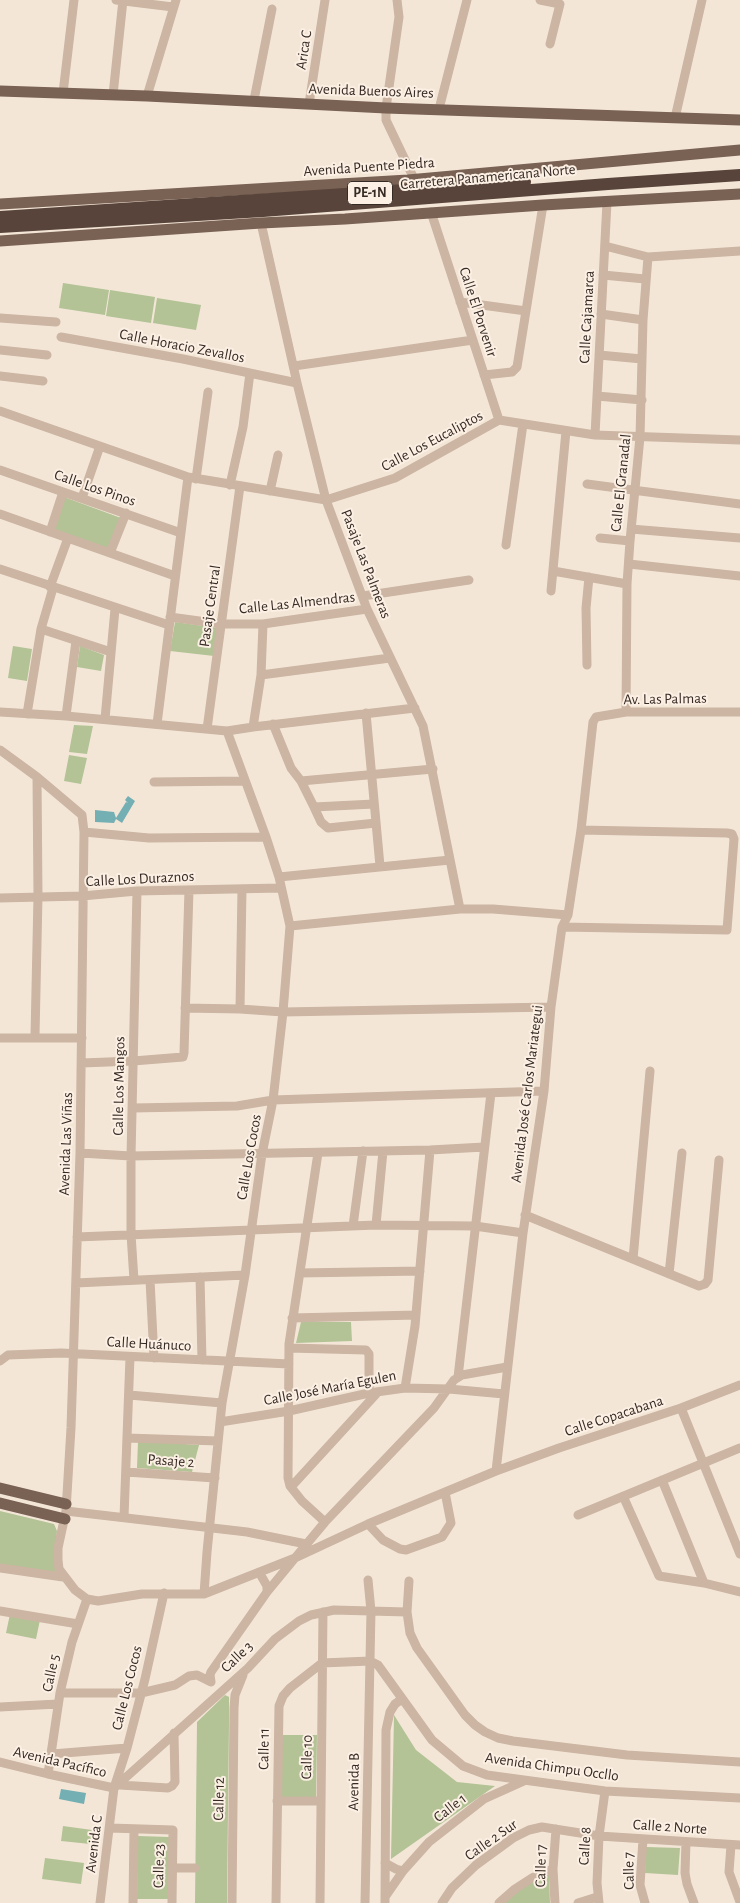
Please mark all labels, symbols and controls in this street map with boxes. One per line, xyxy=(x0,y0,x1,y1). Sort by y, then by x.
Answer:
street label: Arica C xyxy=(292,29,316,71)
street label: Avenida Buenos Aires xyxy=(308,80,434,102)
street label: Avenida Puente Piedra xyxy=(303,153,435,181)
street label: Carretera Panamericana Norte xyxy=(400,160,576,194)
road number: PE-1N xyxy=(348,182,392,204)
street label: Calle El Porvenir xyxy=(455,265,501,359)
street label: Calle Cajamarca xyxy=(576,270,598,364)
street label: Calle Horacio Zevallos xyxy=(118,325,246,367)
street label: Calle Los Eucaliptos xyxy=(378,407,486,475)
street label: Calle El Granadal xyxy=(607,433,635,533)
street label: Calle Los Pinos xyxy=(52,466,138,510)
street label: Pasaje Las Palmeras xyxy=(337,507,395,621)
street label: Pasaje Central xyxy=(195,564,225,648)
street label: Calle Las Almendras xyxy=(238,588,356,618)
street label: Av. Las Palmas xyxy=(623,689,707,709)
street label: Calle Los Duraznos xyxy=(85,867,195,891)
street label: Avenida José Carlos Mariategui xyxy=(507,1004,547,1184)
street label: Calle Los Mangos xyxy=(109,1036,129,1136)
street label: Avenida Las Viñas xyxy=(55,1092,77,1196)
street label: Calle Los Cocos xyxy=(233,1113,265,1201)
street label: Calle Huánuco xyxy=(106,1333,192,1355)
street label: Calle José María Egulen xyxy=(262,1366,398,1410)
street label: Calle Copacabana xyxy=(562,1392,666,1440)
street label: Pasaje 2 xyxy=(147,1450,195,1472)
street label: Calle 3 xyxy=(217,1637,257,1677)
street label: Calle Los Cocos xyxy=(108,1644,146,1732)
street label: Calle 5 xyxy=(38,1653,64,1693)
street label: Calle 11 xyxy=(255,1728,273,1770)
street label: Calle 10 xyxy=(298,1735,316,1779)
street label: Avenida Pacífico xyxy=(12,1743,108,1781)
street label: Avenida Chimpu Occllo xyxy=(484,1749,620,1785)
street label: Avenida B xyxy=(344,1753,364,1811)
street label: Calle 12 xyxy=(210,1777,228,1821)
street label: Calle 1 xyxy=(430,1790,470,1826)
street label: Avenida C xyxy=(82,1814,106,1874)
street label: Calle 2 Sur xyxy=(461,1815,521,1865)
street label: Calle 2 Norte xyxy=(632,1815,708,1839)
street label: Calle 8 xyxy=(575,1826,595,1866)
street label: Calle 23 xyxy=(150,1844,168,1888)
street label: Calle 17 xyxy=(532,1844,550,1888)
street label: Calle 7 xyxy=(620,1852,638,1890)

